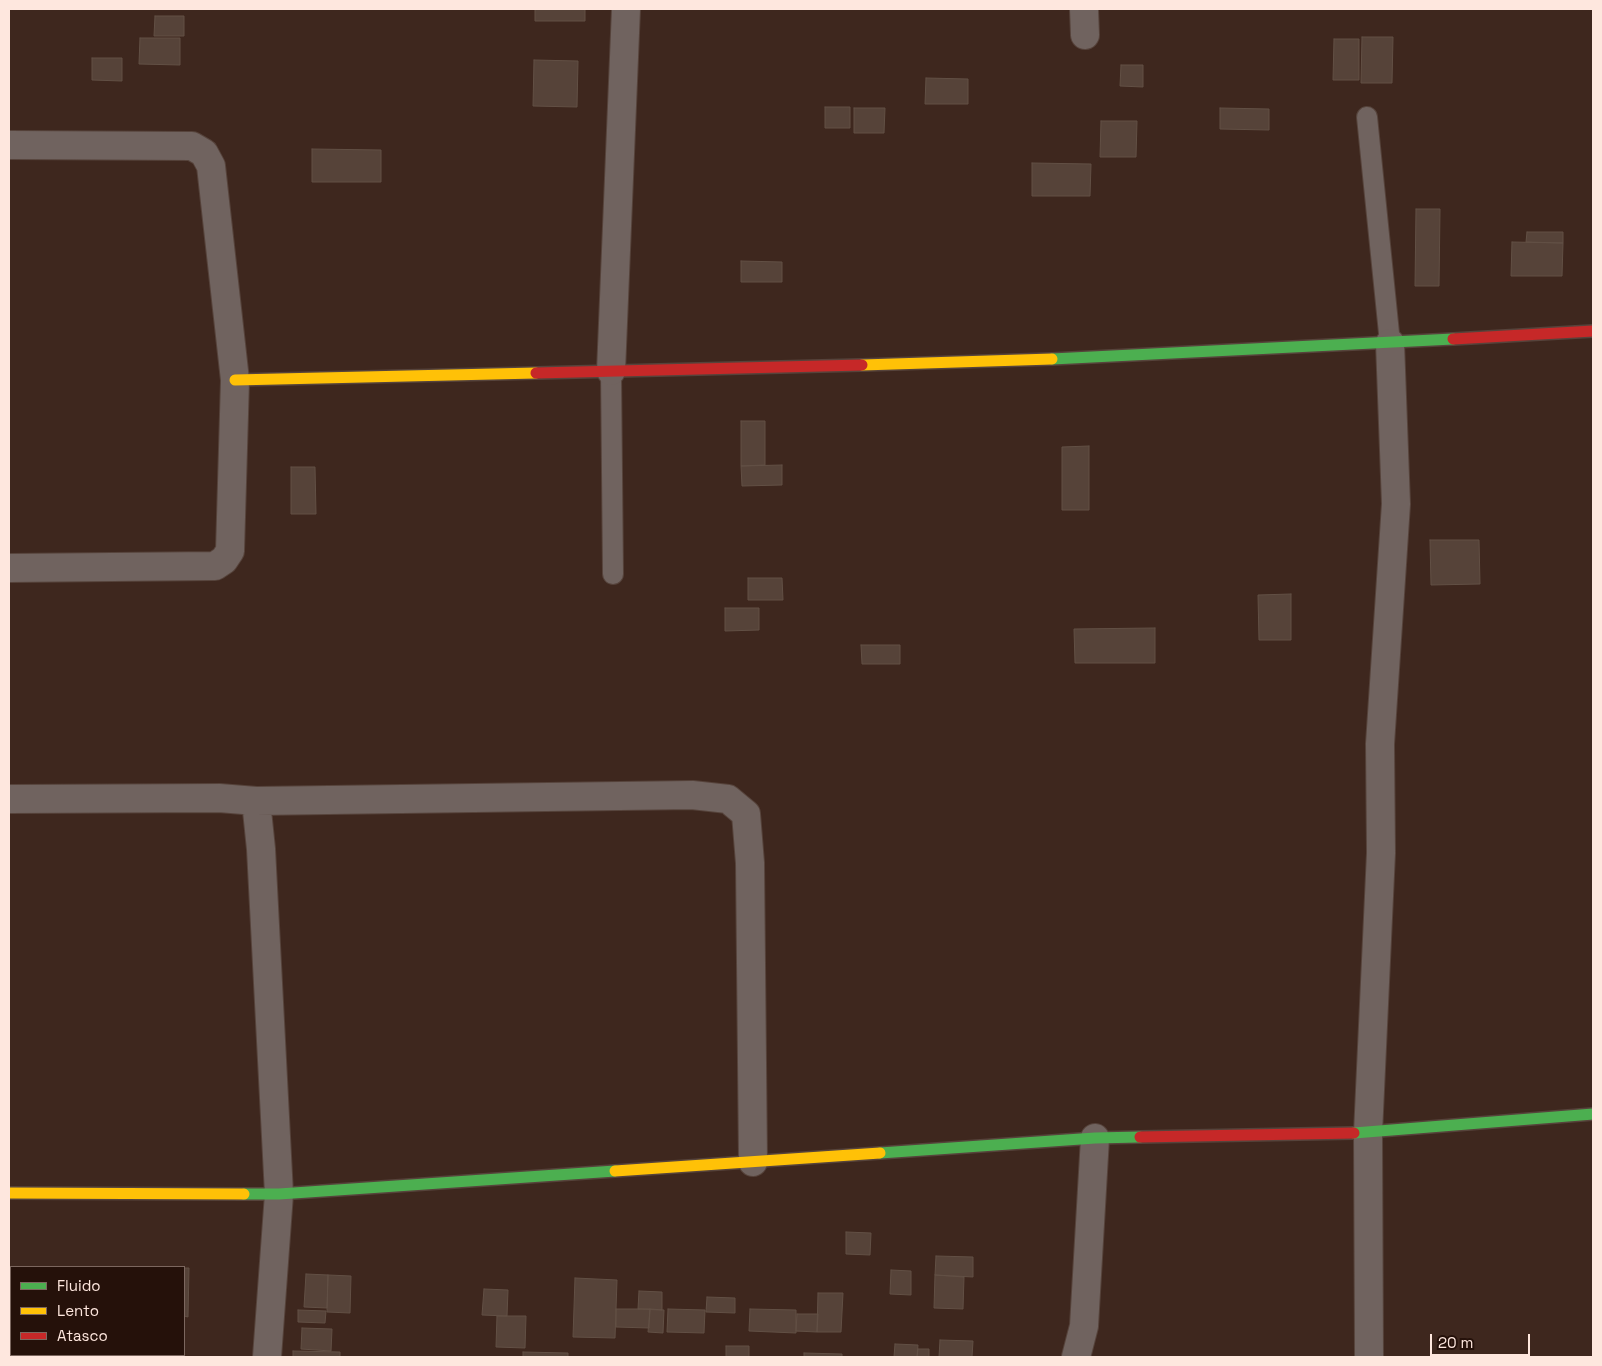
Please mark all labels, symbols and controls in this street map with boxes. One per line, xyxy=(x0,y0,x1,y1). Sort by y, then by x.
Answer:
legend xyxy=(10,1266,185,1356)
text: Fluido xyxy=(57,1276,101,1295)
text: Lento xyxy=(57,1301,99,1320)
scale bar xyxy=(1432,1324,1532,1356)
text: Atasco xyxy=(57,1326,108,1345)
text: 20 m xyxy=(1438,1333,1473,1352)

